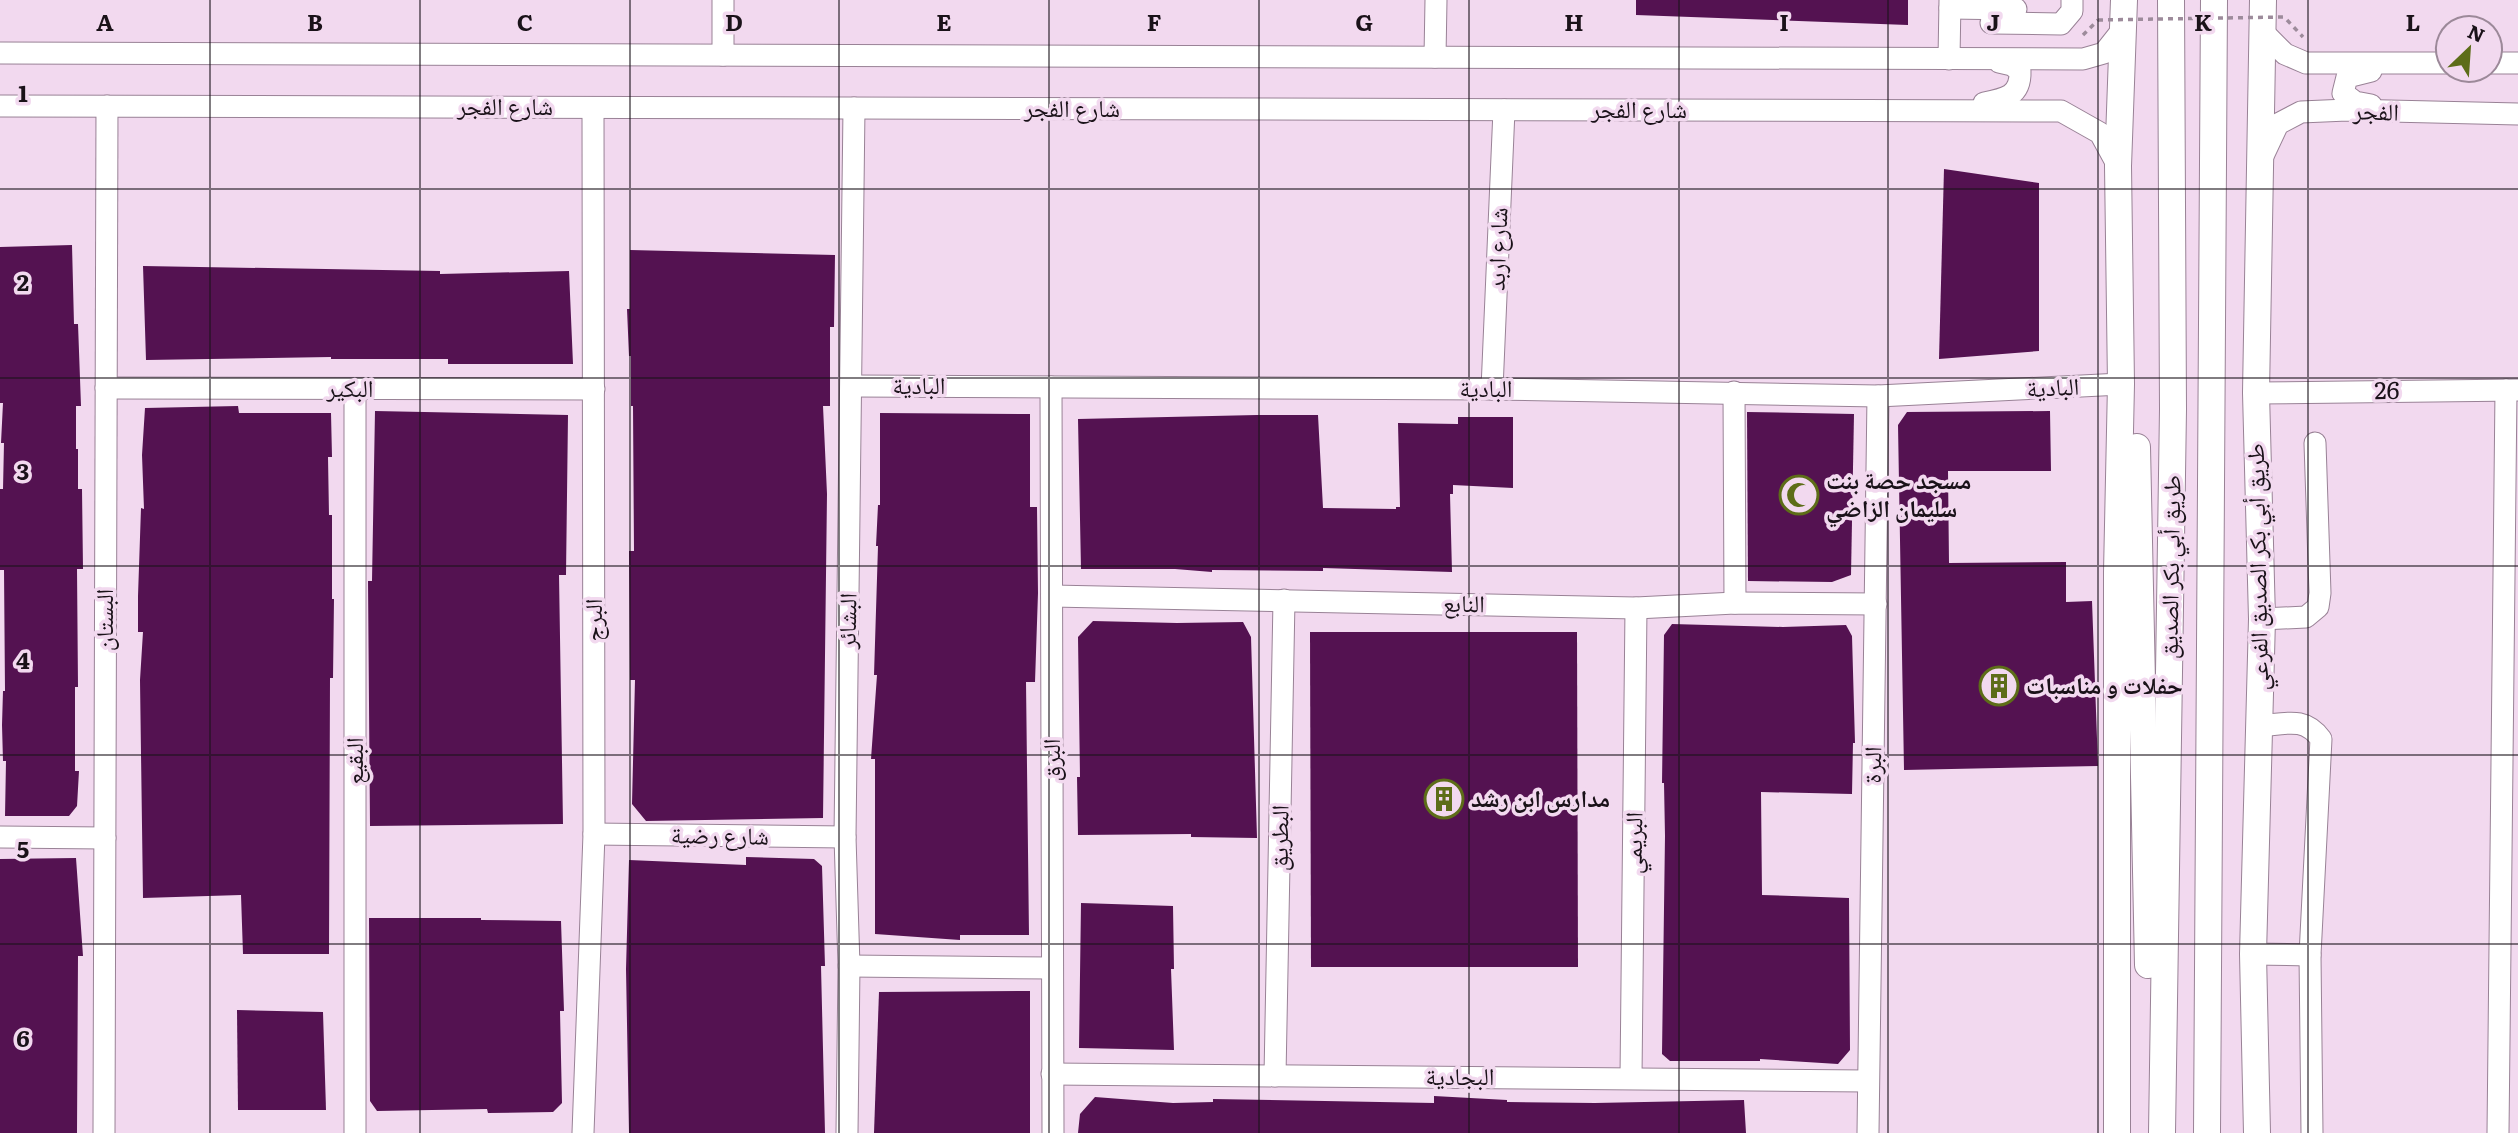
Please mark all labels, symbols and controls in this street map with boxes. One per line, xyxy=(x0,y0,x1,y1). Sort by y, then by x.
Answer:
text: A xyxy=(96,4,114,38)
text: B xyxy=(307,4,323,38)
text: C xyxy=(517,4,533,38)
text: D xyxy=(725,4,743,38)
text: E xyxy=(936,4,952,38)
text: F xyxy=(1147,4,1162,38)
text: G xyxy=(1355,4,1373,38)
text: H xyxy=(1564,4,1584,38)
text: I xyxy=(1779,4,1789,38)
text: J xyxy=(1986,4,2000,38)
text: K xyxy=(2194,4,2212,38)
text: L xyxy=(2406,4,2420,38)
north arrow xyxy=(2434,14,2504,84)
text: N xyxy=(2463,17,2490,49)
text: 1 xyxy=(18,75,28,109)
street label: شارع الفجر xyxy=(456,87,553,122)
street label: شارع الفجر xyxy=(1023,89,1120,124)
street label: شارع الفجر xyxy=(1590,90,1687,125)
street label: الفجر xyxy=(2352,91,2400,128)
street label: شارع اربد xyxy=(1477,207,1514,291)
text: 2 xyxy=(17,264,29,298)
street label: البادية xyxy=(893,366,945,401)
street label: البادية xyxy=(2026,367,2080,404)
street label: البكير xyxy=(325,369,374,404)
street label: البادية xyxy=(1460,369,1512,404)
street label: 26 xyxy=(2374,371,2400,406)
street label: طريق أبي بكر الصديق الفرعي xyxy=(2236,443,2279,691)
text: 3 xyxy=(17,453,29,487)
place label: مسجد حصة بنت سليمان الزاضي xyxy=(1826,461,1971,528)
mosque icon: مسجد حصة بنت سليمان الزاضي xyxy=(1778,474,1820,516)
street label: طريق أبي بكر الصديق xyxy=(2149,475,2192,659)
street label: النابع xyxy=(1443,584,1485,619)
street label: البستان xyxy=(85,589,120,651)
street label: البشائر xyxy=(827,593,863,650)
street label: البرج xyxy=(574,599,609,641)
text: 4 xyxy=(16,642,30,676)
building icon: حفلات و مناسبات xyxy=(1978,665,2020,707)
place label: حفلات و مناسبات xyxy=(2026,666,2183,701)
street label: البقيع xyxy=(335,737,370,785)
street label: البرق xyxy=(1032,738,1067,782)
street label: البرة xyxy=(1853,746,1888,784)
building icon: مدارس ابن رشد xyxy=(1423,778,1465,820)
place label: مدارس ابن رشد xyxy=(1471,779,1610,814)
street label: البطريق xyxy=(1259,805,1296,871)
street label: البريمي xyxy=(1613,812,1654,874)
street label: شارع رضية xyxy=(671,815,769,852)
text: 5 xyxy=(17,831,29,865)
text: 6 xyxy=(16,1020,30,1054)
street label: البجادية xyxy=(1426,1057,1494,1092)

